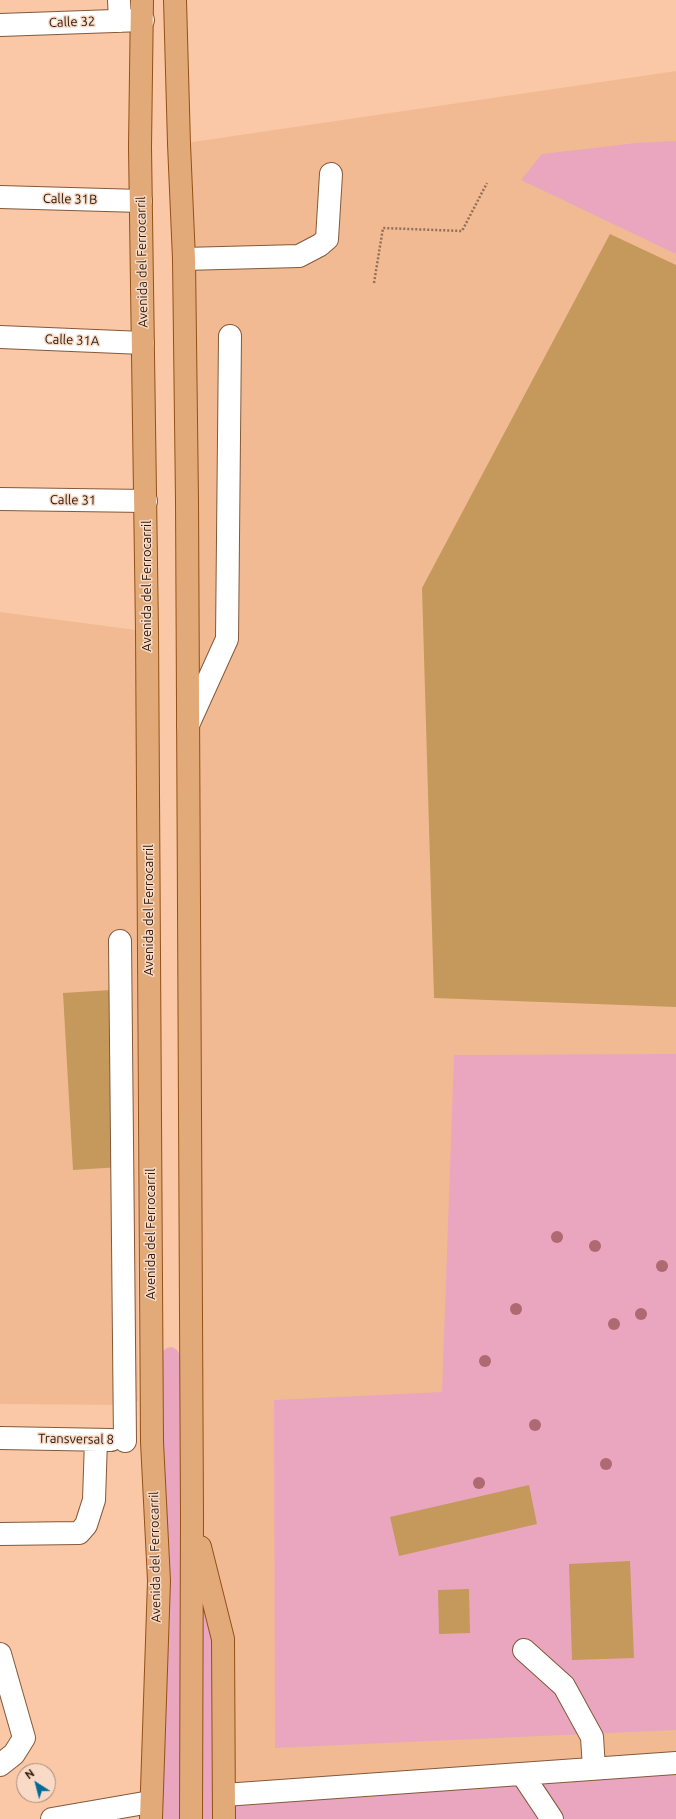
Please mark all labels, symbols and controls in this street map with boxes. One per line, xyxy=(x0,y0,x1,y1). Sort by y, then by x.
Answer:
street label: Calle 32 xyxy=(49,13,95,31)
street label: Calle 31B xyxy=(43,191,97,207)
street label: Avenida del Ferrocarril xyxy=(133,196,151,328)
street label: Calle 31A xyxy=(44,331,100,349)
street label: Calle 31 xyxy=(50,492,96,508)
street label: Avenida del Ferrocarril xyxy=(139,520,155,652)
street label: Avenida del Ferrocarril xyxy=(141,844,157,976)
street label: Avenida del Ferrocarril xyxy=(143,1168,159,1300)
street label: Transversal 8 xyxy=(38,1431,114,1447)
street label: Avenida del Ferrocarril xyxy=(146,1491,164,1623)
north arrow xyxy=(16,1763,56,1803)
text: N xyxy=(23,1767,36,1781)

